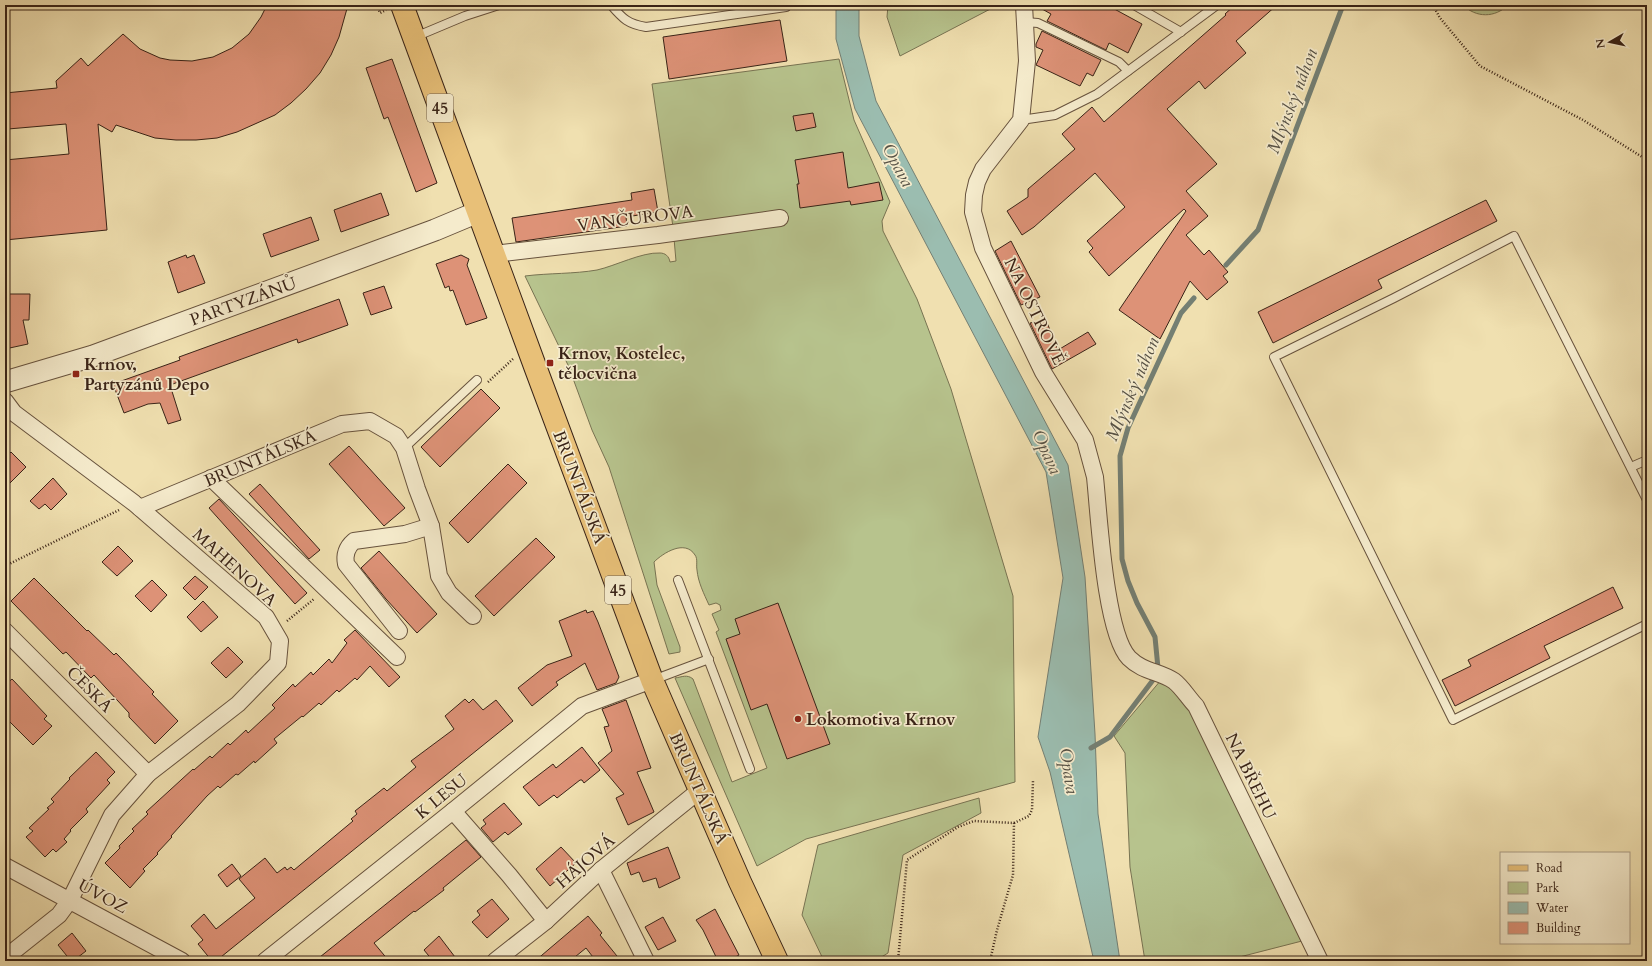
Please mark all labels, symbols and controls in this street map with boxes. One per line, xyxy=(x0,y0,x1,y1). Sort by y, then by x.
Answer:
north arrow xyxy=(1590,22,1630,62)
text: N xyxy=(1592,37,1609,49)
water label: Mlýnský náhon xyxy=(1261,45,1324,157)
road number: 45 xyxy=(427,94,453,122)
water label: Opava xyxy=(876,139,919,192)
street label: VANČUROVA xyxy=(576,200,695,237)
street label: NA OSTROVĚ xyxy=(999,254,1070,369)
street label: PARTYZÁNŮ xyxy=(186,271,300,331)
water label: Mlýnský náhon xyxy=(1099,333,1166,445)
place label: Krnov, Kostelec, tělocvična xyxy=(558,342,686,385)
place label: Krnov, Partyzánů Depo xyxy=(84,353,209,396)
marker: Krnov, Kostelec, tělocvična xyxy=(545,358,555,368)
marker: Krnov, Partyzánů Depo xyxy=(71,369,81,379)
street label: BRUNTÁLSKÁ xyxy=(201,424,321,492)
water label: Opava xyxy=(1026,426,1067,478)
street label: BRUNTÁLSKÁ xyxy=(547,427,612,548)
street label: MAHENOVA xyxy=(187,523,283,612)
road number: 45 xyxy=(605,576,631,604)
street label: ČESKÁ xyxy=(61,661,118,718)
place label: Lokomotiva Krnov xyxy=(806,708,956,731)
marker: Lokomotiva Krnov xyxy=(793,714,803,724)
street label: BRUNTÁLSKÁ xyxy=(664,729,734,848)
street label: NA BŘEHU xyxy=(1220,729,1281,823)
water label: Opava xyxy=(1053,746,1084,796)
street label: K LESU xyxy=(411,768,472,824)
street label: HÁJOVÁ xyxy=(551,829,620,893)
legend xyxy=(1500,852,1630,944)
text: Road xyxy=(1536,860,1563,876)
street label: ÚVOZ xyxy=(74,874,132,919)
text: Park xyxy=(1536,880,1560,896)
text: Water xyxy=(1535,900,1569,916)
text: Building xyxy=(1536,920,1581,936)

